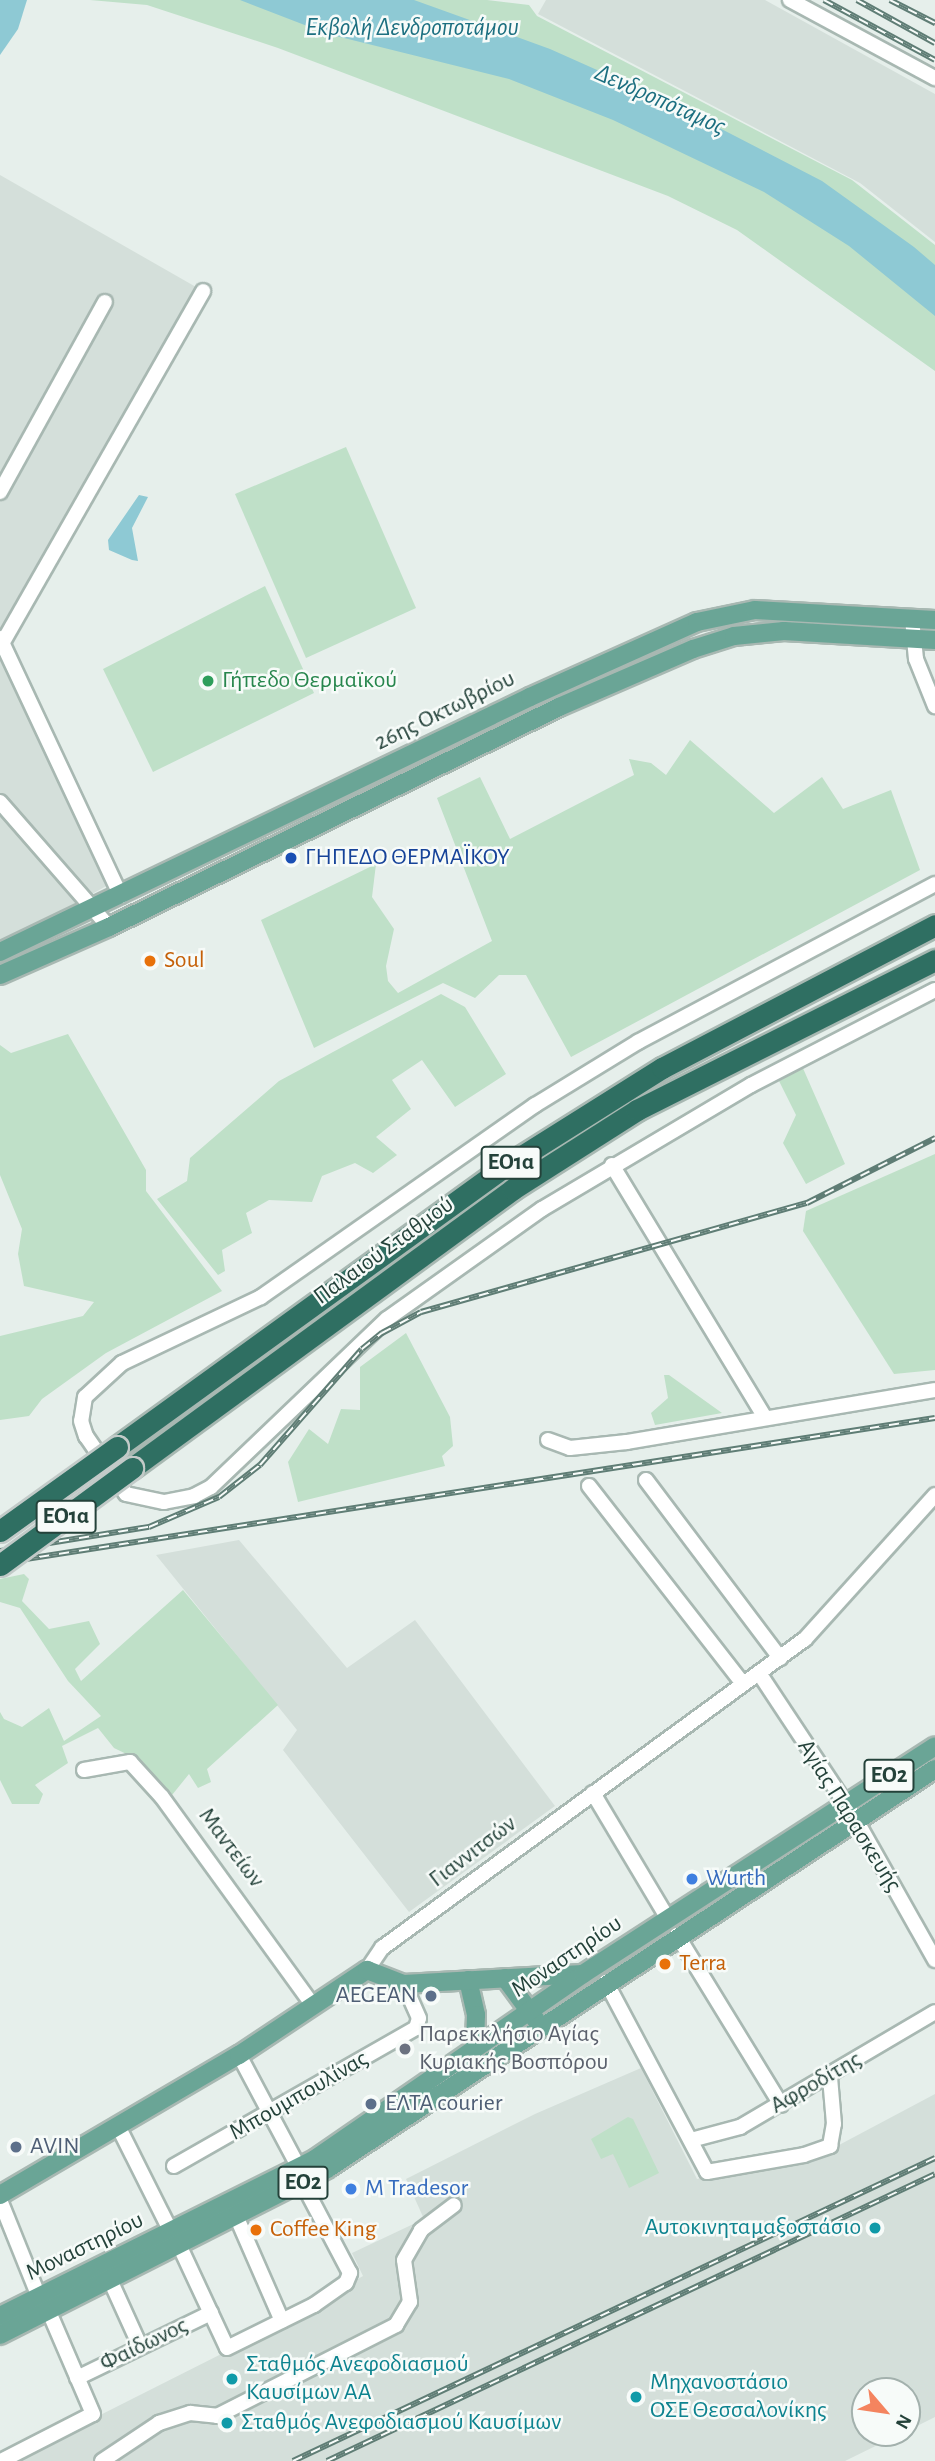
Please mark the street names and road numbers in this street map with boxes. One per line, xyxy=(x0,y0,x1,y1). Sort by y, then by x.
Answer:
street label: 26ης Οκτωβρίου xyxy=(370,665,520,757)
road number: ΕΟ1α xyxy=(480,1144,542,1182)
street label: Παλαιού Σταθμού xyxy=(308,1191,460,1311)
road number: ΕΟ1α xyxy=(34,1498,98,1536)
street label: Αγίας Παρασκευής xyxy=(791,1734,907,1898)
road number: ΕΟ2 xyxy=(863,1756,915,1796)
street label: Μαντείων xyxy=(192,1803,270,1893)
street label: Γιαννιτσών xyxy=(424,1810,522,1894)
street label: Μοναστηρίου xyxy=(506,1909,628,2005)
street label: Μπουμπουλίνας xyxy=(225,2045,373,2147)
street label: Αφροδίτης xyxy=(765,2045,867,2121)
road number: ΕΟ2 xyxy=(277,2164,329,2202)
street label: Μοναστηρίου xyxy=(22,2206,148,2288)
street label: Φαίδωνος xyxy=(95,2311,193,2379)

